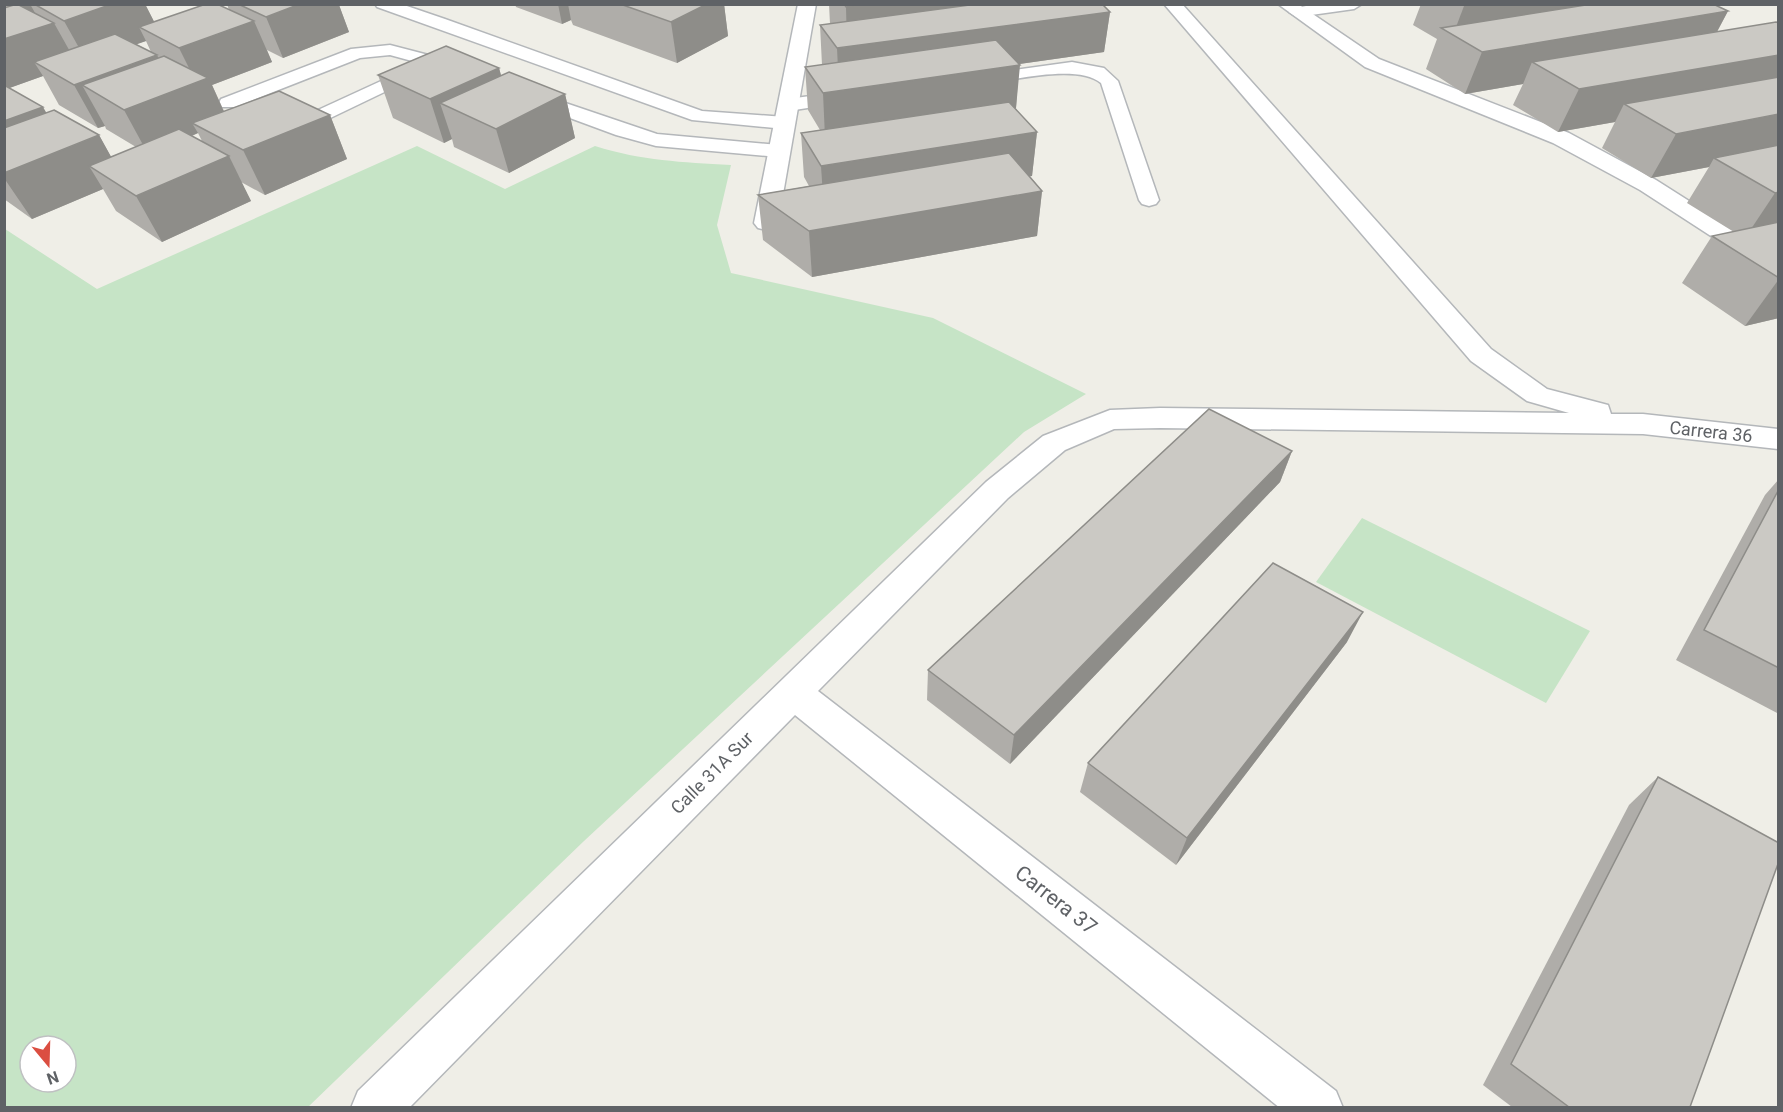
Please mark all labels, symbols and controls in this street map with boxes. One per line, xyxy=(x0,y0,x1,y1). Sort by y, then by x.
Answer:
street label: Carrera 36 xyxy=(1669,417,1754,446)
street label: Calle 31A Sur xyxy=(666,727,757,818)
street label: Carrera 37 xyxy=(1010,861,1102,939)
north arrow xyxy=(18,1034,78,1094)
text: N xyxy=(44,1067,61,1089)

